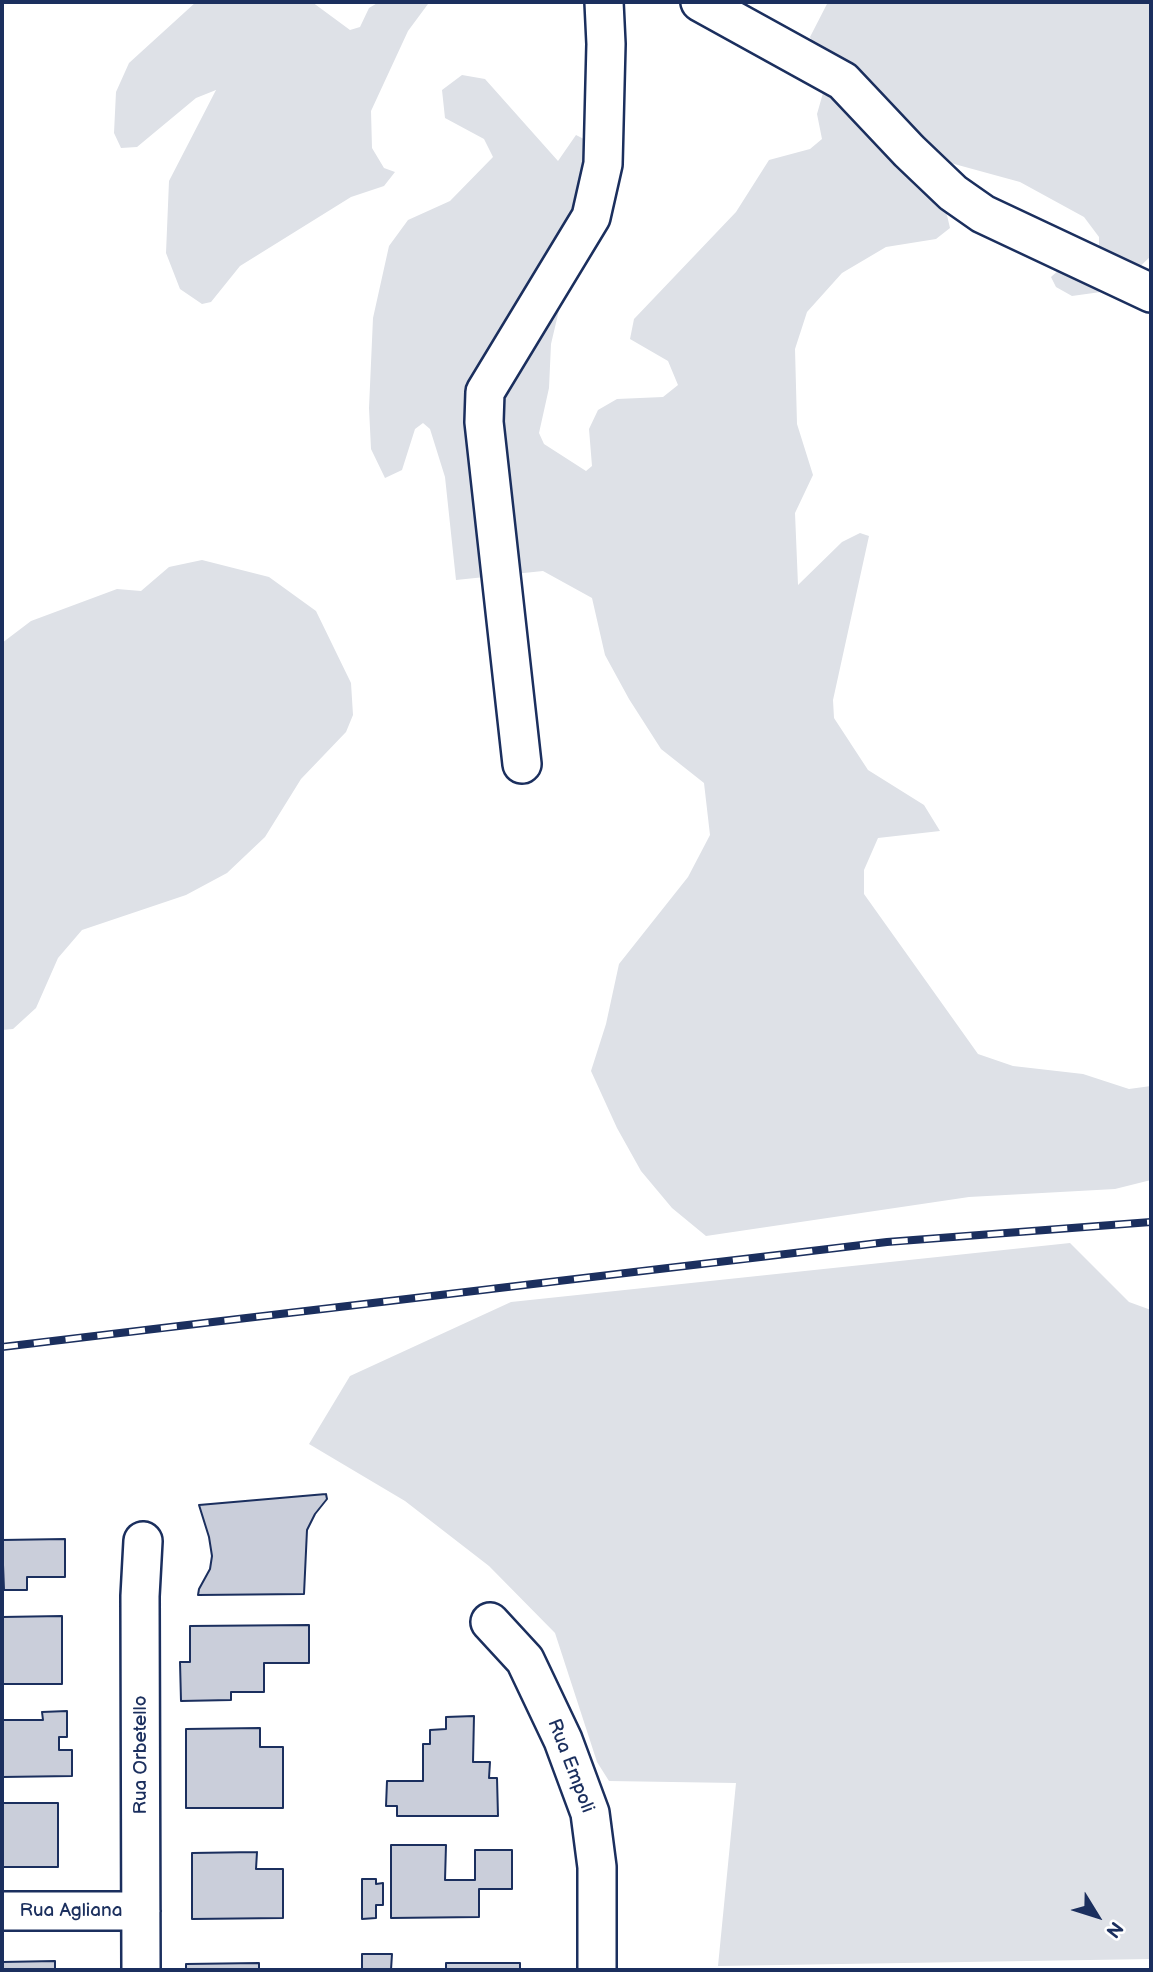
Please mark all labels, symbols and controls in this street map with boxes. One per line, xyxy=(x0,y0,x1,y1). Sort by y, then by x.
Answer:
street label: Rua Orbetello xyxy=(130,1696,152,1814)
street label: Rua Empoli xyxy=(542,1716,598,1816)
north arrow xyxy=(1062,1881,1132,1951)
street label: Rua Agliana xyxy=(19,1900,123,1922)
text: N xyxy=(1100,1917,1127,1942)

